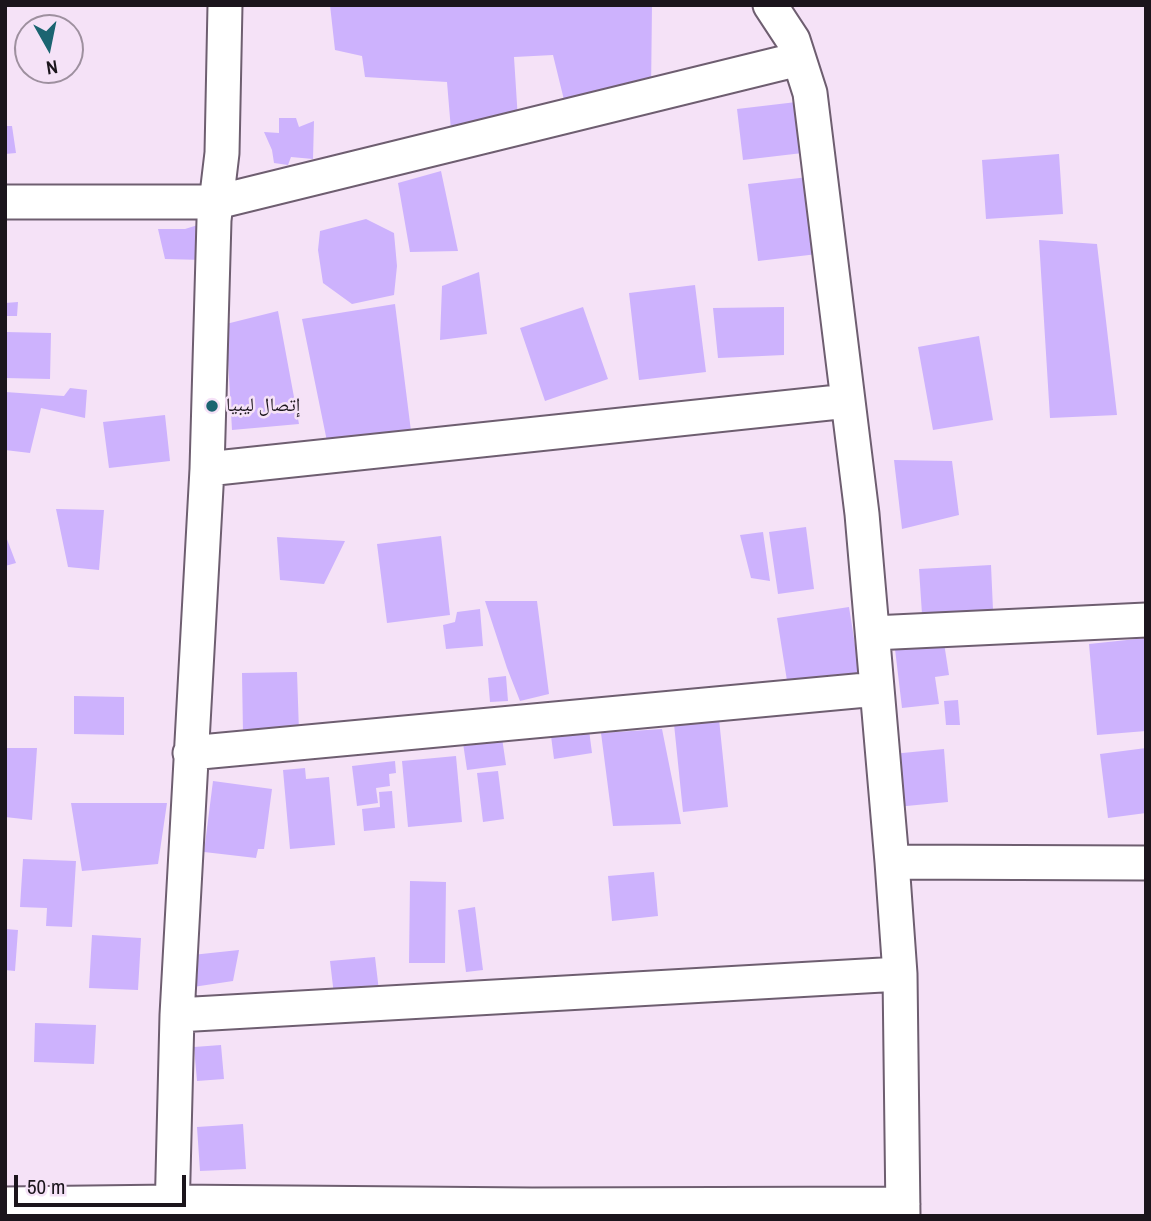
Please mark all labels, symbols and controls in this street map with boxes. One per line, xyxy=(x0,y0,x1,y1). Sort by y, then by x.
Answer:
north arrow xyxy=(14,14,84,84)
text: N xyxy=(44,54,60,81)
place label: إتصال ليبيا xyxy=(226,395,300,417)
marker: إتصال ليبيا xyxy=(204,398,220,414)
scale bar xyxy=(18,1162,189,1206)
text: 50 m xyxy=(27,1172,65,1201)

